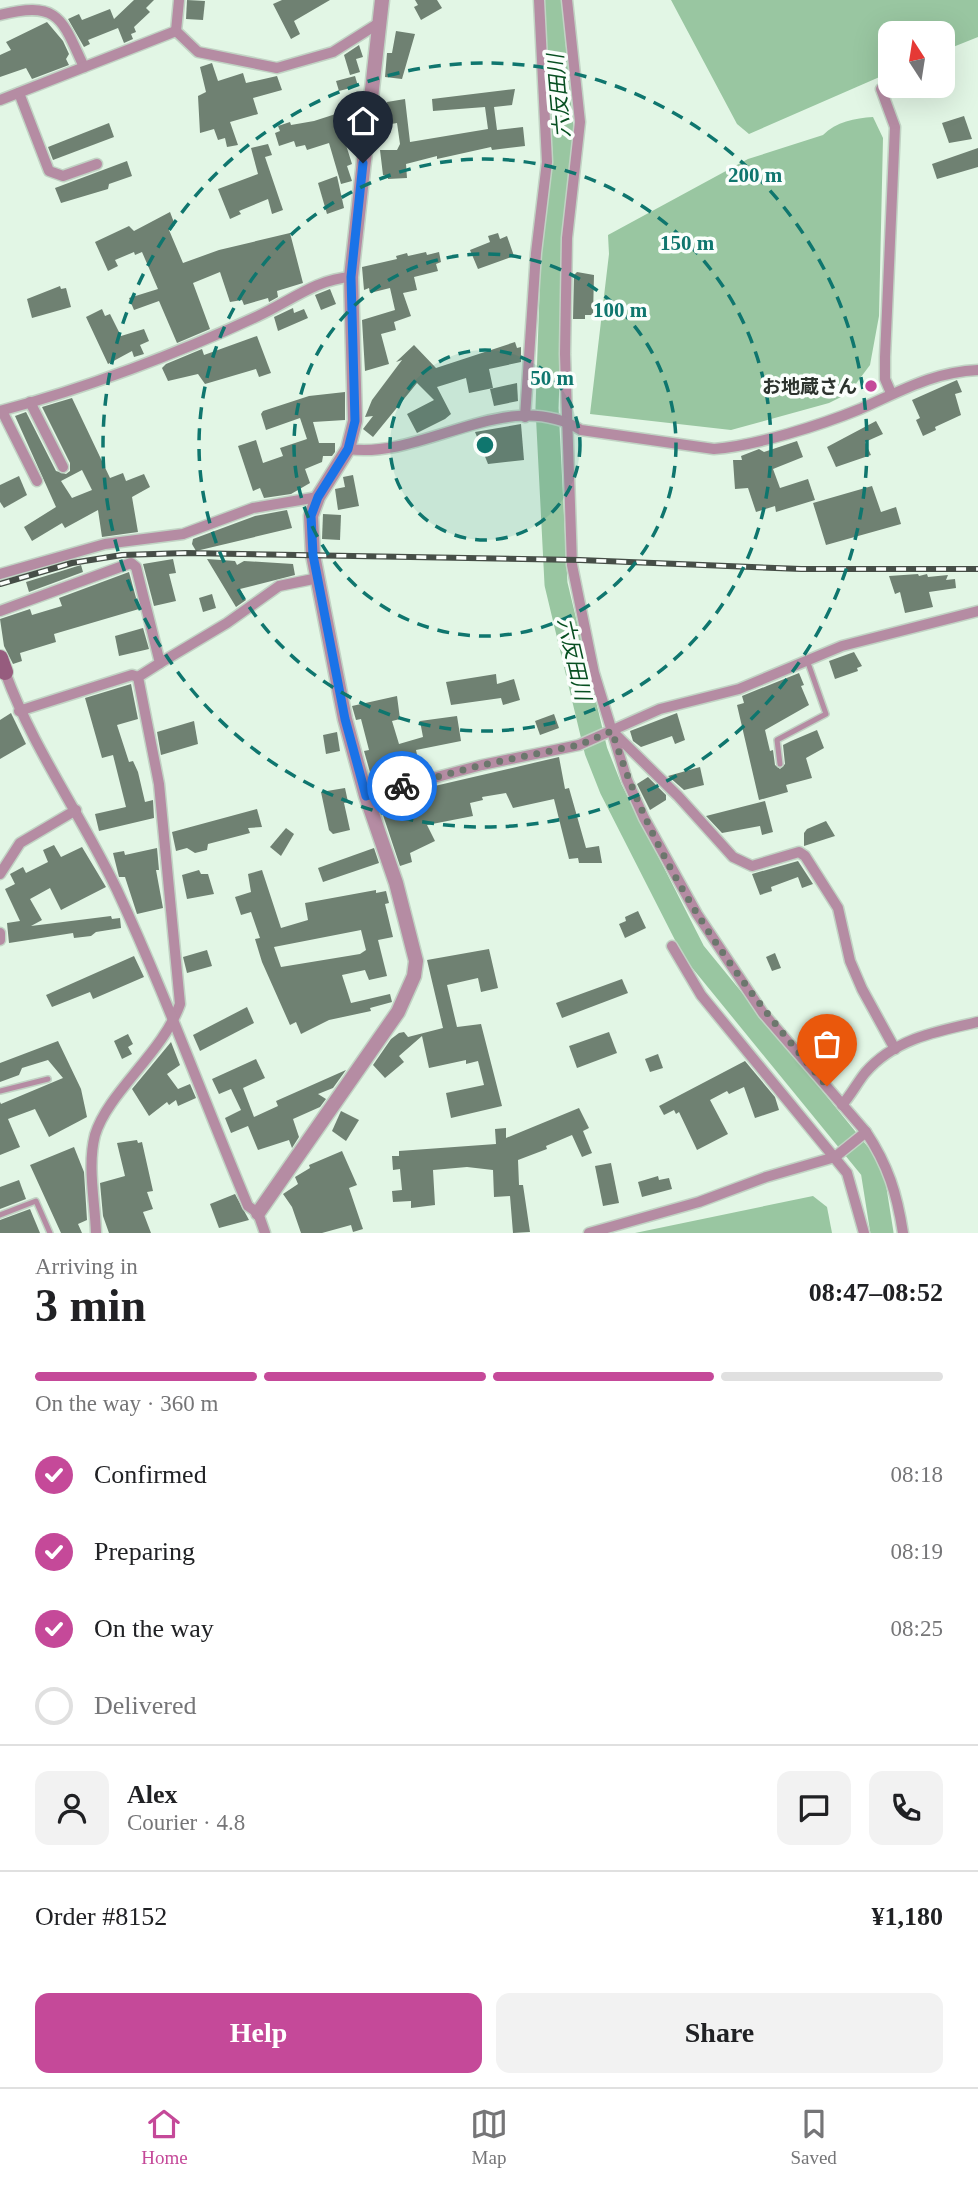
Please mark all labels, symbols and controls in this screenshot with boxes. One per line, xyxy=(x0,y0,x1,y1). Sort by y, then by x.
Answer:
north arrow xyxy=(878,21,956,98)
map controls xyxy=(878,21,955,98)
water label: 六反田川 xyxy=(543,51,575,139)
pin xyxy=(333,91,393,163)
icon: home xyxy=(344,102,382,140)
text: 200 m xyxy=(728,163,783,187)
text: 150 m xyxy=(660,231,715,255)
text: 100 m xyxy=(593,298,648,322)
text: 50 m xyxy=(530,366,574,390)
place label: お地蔵さん xyxy=(762,376,857,397)
marker: お地蔵さん xyxy=(863,378,879,394)
centre of rings xyxy=(473,433,497,457)
water label: 六反田川 xyxy=(553,615,596,705)
courier xyxy=(367,751,437,821)
icon: bike xyxy=(383,767,421,805)
pin xyxy=(797,1014,857,1086)
icon: bag xyxy=(808,1025,846,1063)
text: Arriving in xyxy=(35,1254,138,1279)
text: 08:47–08:52 xyxy=(809,1278,943,1307)
text: 3 min xyxy=(35,1280,146,1331)
text: On the way · 360 m xyxy=(35,1391,218,1416)
icon: check xyxy=(35,1456,73,1494)
text: Confirmed xyxy=(94,1460,207,1489)
text: 08:18 xyxy=(891,1462,943,1487)
icon: check xyxy=(35,1533,73,1571)
text: Preparing xyxy=(94,1537,195,1566)
text: 08:19 xyxy=(891,1539,943,1564)
icon: check xyxy=(35,1610,73,1648)
text: On the way xyxy=(94,1614,214,1643)
text: 08:25 xyxy=(891,1616,943,1641)
text: Delivered xyxy=(94,1691,197,1720)
button: person xyxy=(35,1771,109,1845)
button: chat xyxy=(777,1771,851,1845)
button: phone xyxy=(869,1771,943,1845)
text: Alex xyxy=(127,1780,178,1809)
text: Courier · 4.8 xyxy=(127,1810,245,1835)
text: Order #8152 xyxy=(35,1902,167,1931)
text: ¥1,180 xyxy=(872,1902,943,1931)
button: Help xyxy=(35,1993,482,2073)
button: Share xyxy=(496,1993,943,2073)
tab: Home xyxy=(141,2105,188,2169)
tab: Map xyxy=(470,2105,508,2169)
tab: Saved xyxy=(790,2105,837,2169)

